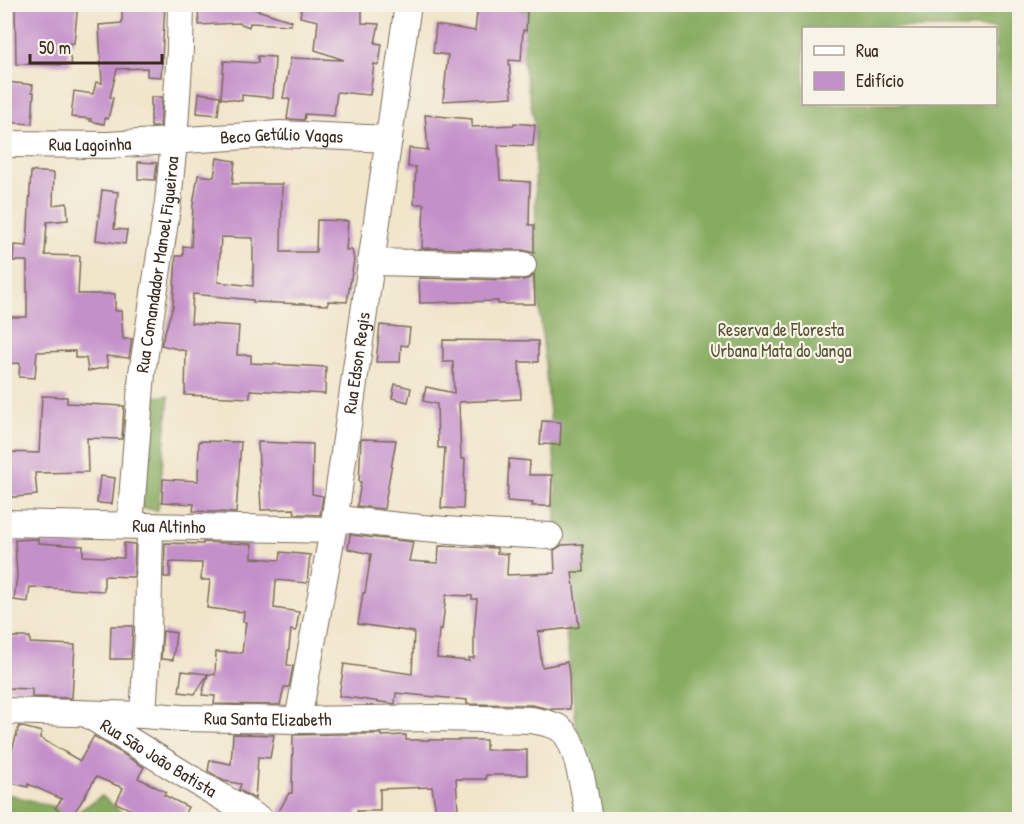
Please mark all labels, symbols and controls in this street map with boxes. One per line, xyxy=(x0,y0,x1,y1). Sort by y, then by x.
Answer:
scale bar xyxy=(30,27,162,65)
legend xyxy=(802,27,997,105)
text: 50 m xyxy=(39,35,71,60)
text: Rua xyxy=(856,38,878,63)
text: Edifício xyxy=(856,68,904,93)
street label: Beco Getúlio Vagas xyxy=(219,121,344,150)
street label: Rua Lagoinha xyxy=(49,131,132,157)
street label: Rua Comandador Manoel Figueiroa xyxy=(129,155,184,375)
street label: Rua Edson Regis xyxy=(337,310,376,415)
park label: Reserva de Floresta Urbana Mata do Janga xyxy=(710,317,852,363)
street label: Rua Altinho xyxy=(132,513,206,539)
street label: Rua Santa Elizabeth xyxy=(204,705,332,732)
street label: Rua São João Batista xyxy=(96,712,222,803)

